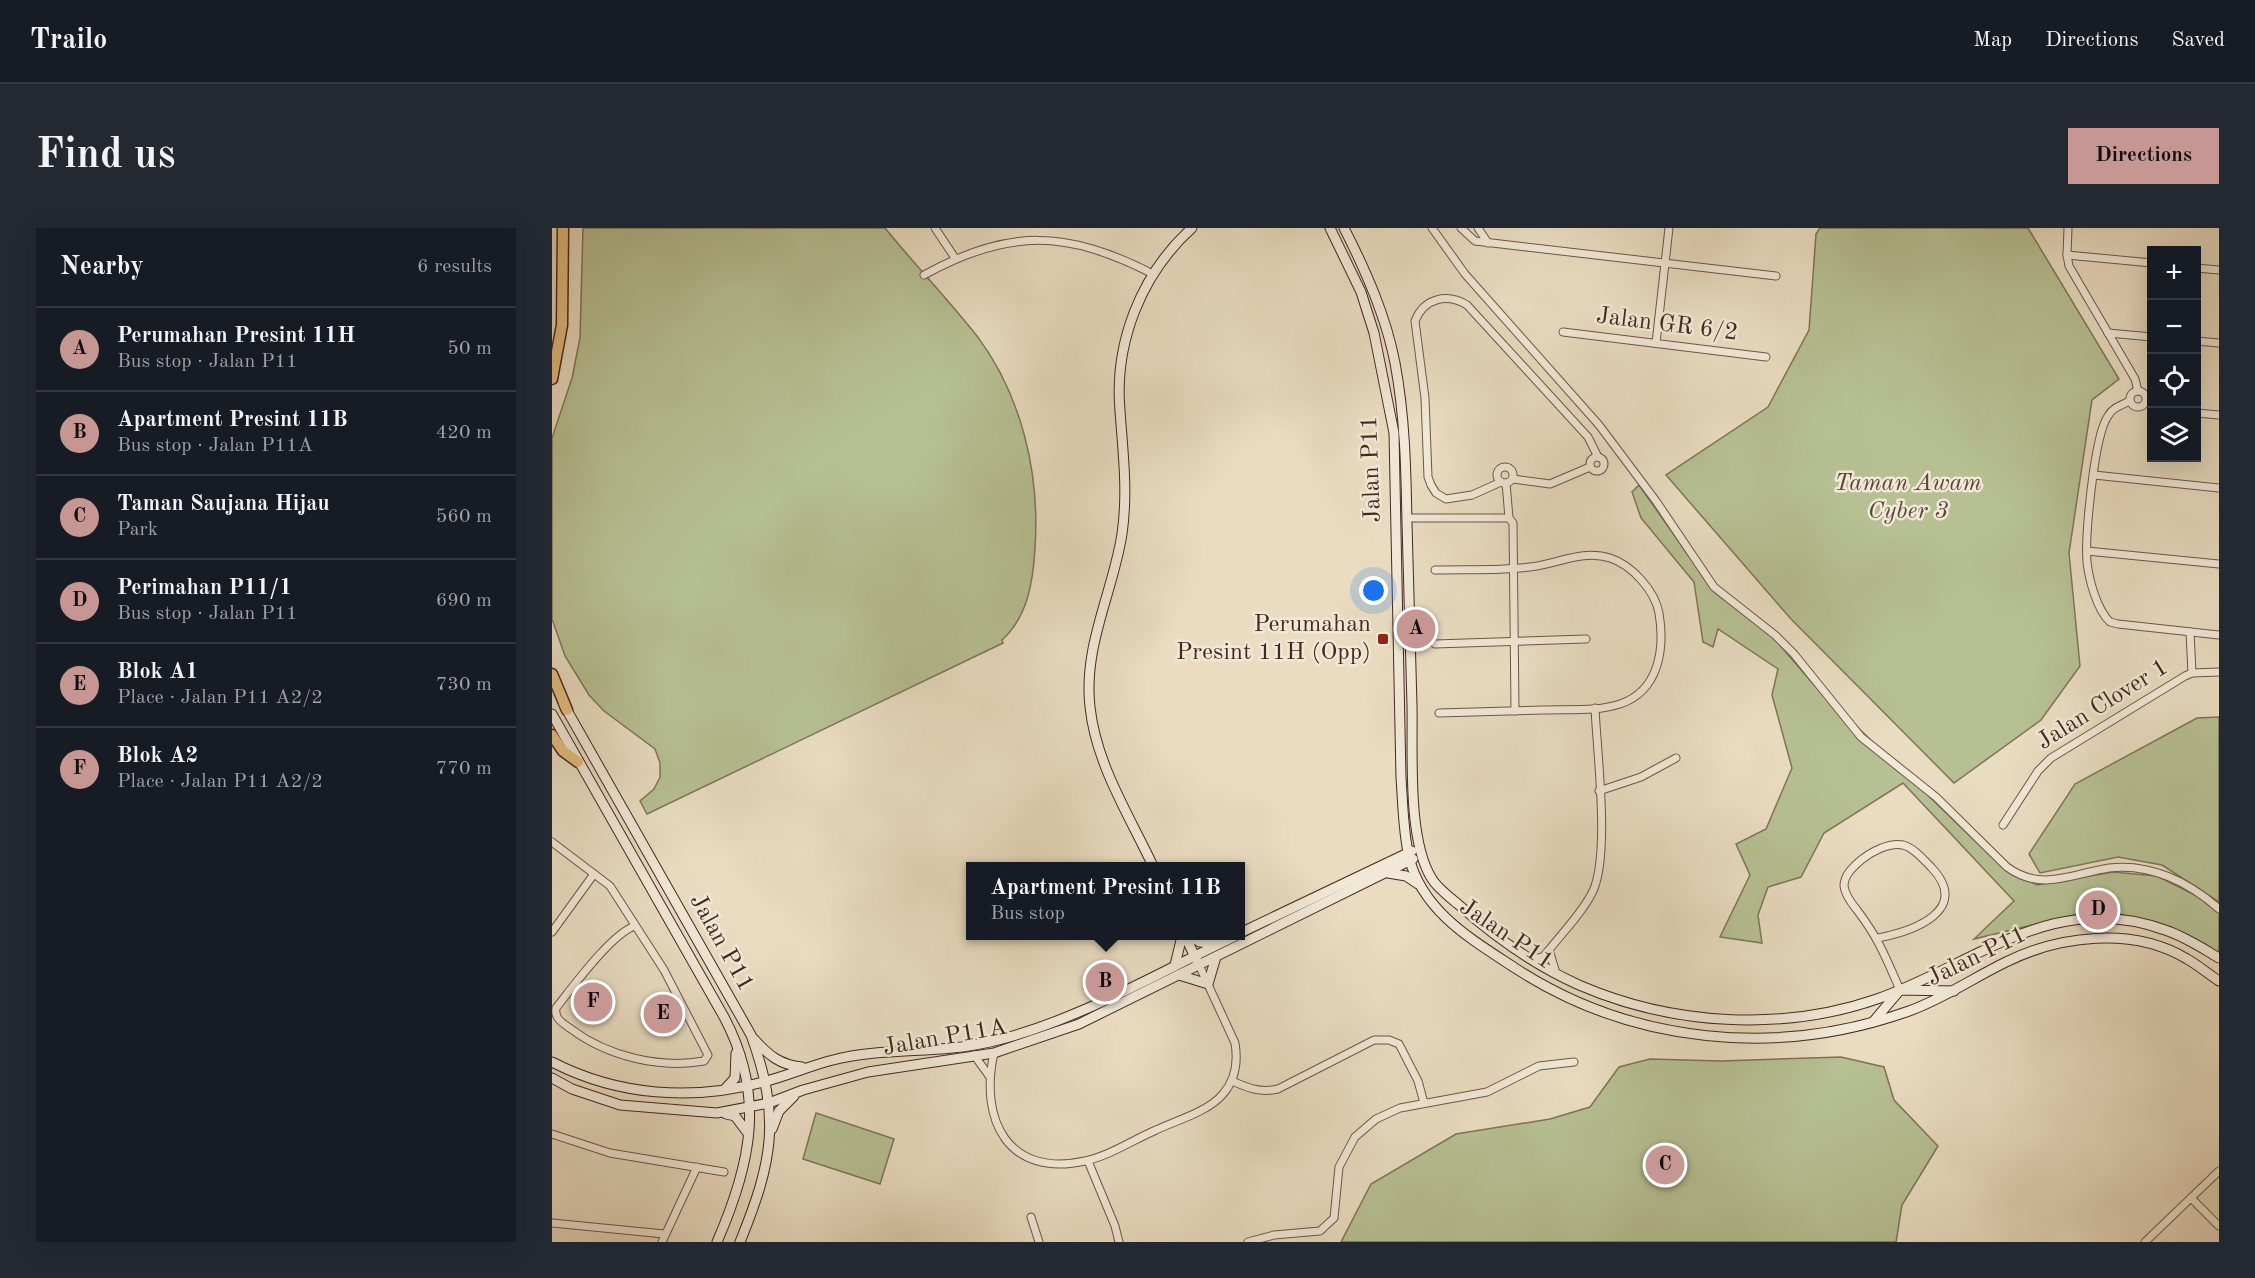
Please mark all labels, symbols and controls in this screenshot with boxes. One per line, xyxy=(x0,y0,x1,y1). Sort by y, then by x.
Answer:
text: Trailo xyxy=(30,27,107,55)
text: Map xyxy=(1973,30,2012,51)
text: Directions xyxy=(2045,30,2139,51)
text: Saved xyxy=(2172,30,2225,51)
button: Directions xyxy=(2068,128,2219,184)
text: Find us xyxy=(36,135,175,177)
map controls xyxy=(2147,246,2201,462)
button: + xyxy=(2147,246,2201,300)
text: Nearby xyxy=(60,254,144,280)
text: 6 results xyxy=(417,257,492,277)
button: − xyxy=(2147,300,2201,354)
street label: Jalan GR 6/2 xyxy=(1595,304,1739,346)
text: Perumahan Presint 11H xyxy=(117,325,355,347)
text: A xyxy=(72,339,87,359)
text: 50 m xyxy=(447,339,492,359)
text: Bus stop · Jalan P11 xyxy=(117,352,298,372)
button: locate xyxy=(2147,354,2201,408)
button: layers xyxy=(2147,408,2201,462)
text: Apartment Presint 11B xyxy=(117,409,348,431)
street label: Jalan P11 xyxy=(1358,415,1386,523)
text: B xyxy=(72,423,87,443)
text: 420 m xyxy=(436,423,492,443)
text: Bus stop · Jalan P11A xyxy=(117,436,313,456)
park label: Taman Awam Cyber 3 xyxy=(1834,472,1982,524)
text: Taman Saujana Hijau xyxy=(117,493,330,515)
text: C xyxy=(73,507,86,527)
text: 560 m xyxy=(436,507,492,527)
text: Park xyxy=(117,520,158,540)
your location xyxy=(1359,576,1388,605)
text: Perimahan P11/1 xyxy=(117,577,292,599)
text: D xyxy=(72,591,87,611)
text: 690 m xyxy=(436,591,492,611)
text: Bus stop · Jalan P11 xyxy=(117,604,298,624)
pin: A xyxy=(1396,606,1436,652)
place label: Perumahan Presint 11H (Opp) xyxy=(1176,613,1371,665)
marker: Perumahan Presint 11H (Opp) xyxy=(1376,632,1390,646)
street label: Jalan Clover 1 xyxy=(2033,655,2173,755)
text: Blok A1 xyxy=(117,661,198,683)
text: E xyxy=(73,675,86,695)
text: 730 m xyxy=(436,675,492,695)
text: Place · Jalan P11 A2/2 xyxy=(117,688,323,708)
text: Blok A2 xyxy=(117,745,198,767)
text: F xyxy=(73,759,86,779)
text: 770 m xyxy=(436,759,492,779)
text: Place · Jalan P11 A2/2 xyxy=(117,772,323,792)
popup xyxy=(966,862,1245,940)
text: Apartment Presint 11B xyxy=(990,877,1221,899)
pin: D xyxy=(2078,888,2118,932)
street label: Jalan P11 xyxy=(685,890,757,996)
street label: Jalan P11 xyxy=(1455,895,1557,975)
text: Bus stop xyxy=(990,904,1065,924)
street label: Jalan P11 xyxy=(1924,923,2030,991)
pin: B xyxy=(1086,960,1124,1005)
pin: F xyxy=(574,980,612,1024)
pin: E xyxy=(644,992,682,1036)
street label: Jalan P11A xyxy=(881,1015,1009,1061)
pin: C xyxy=(1646,1142,1684,1188)

